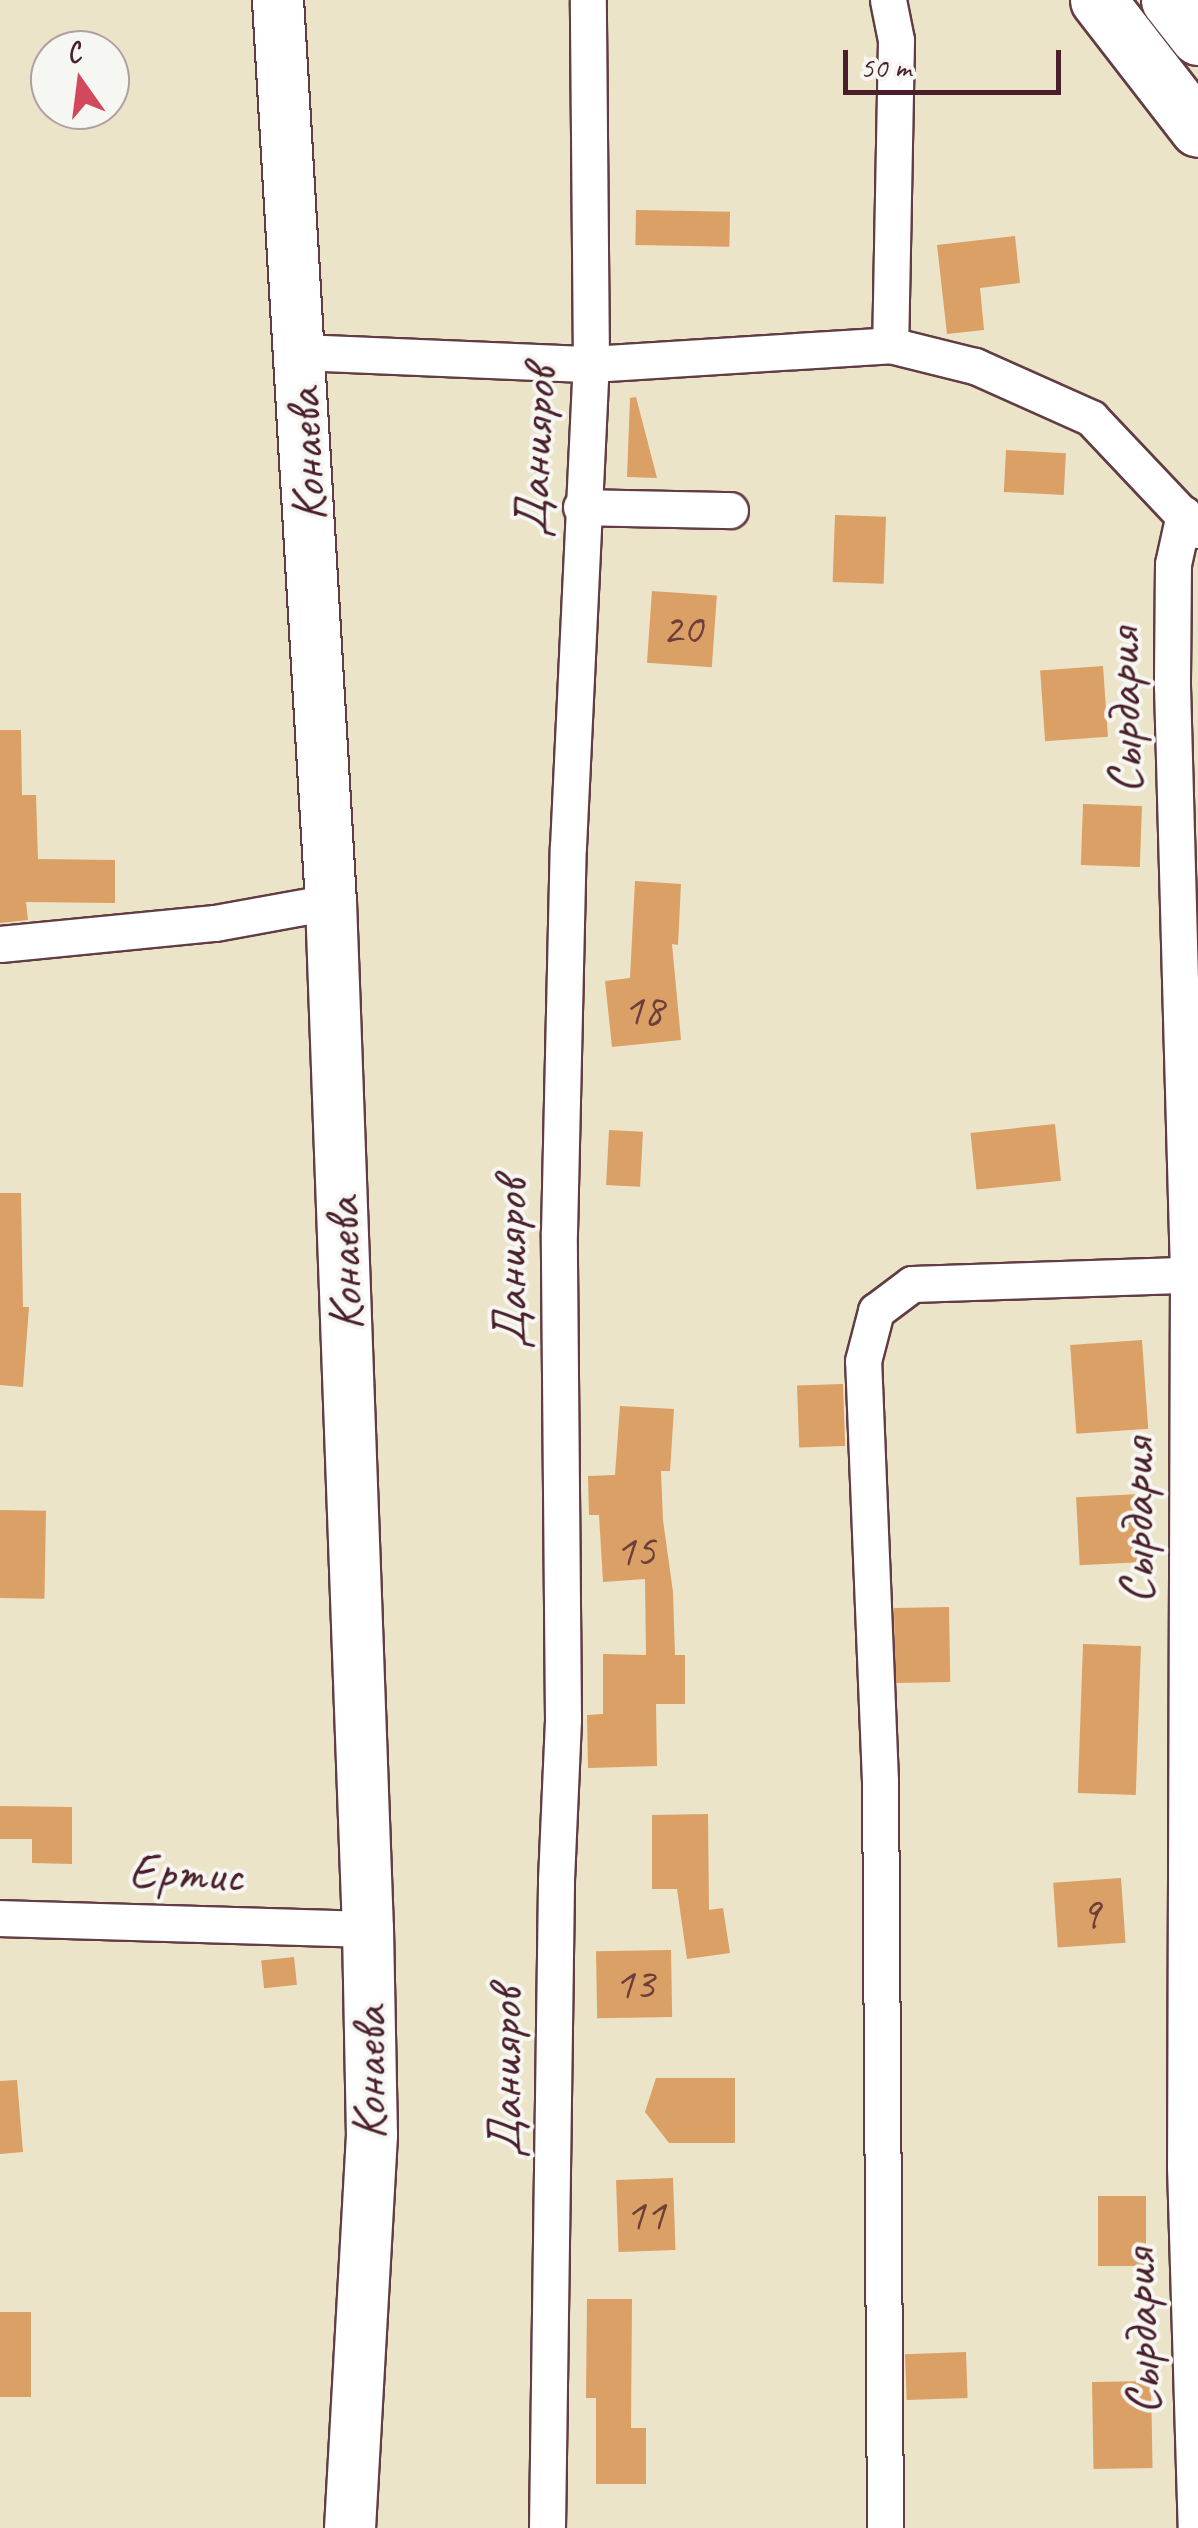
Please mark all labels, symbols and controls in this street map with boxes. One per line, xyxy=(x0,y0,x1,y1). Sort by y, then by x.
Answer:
north arrow xyxy=(30,30,130,130)
scale bar xyxy=(848,30,1066,92)
text: С xyxy=(62,34,84,71)
text: 50 m xyxy=(860,48,911,86)
street label: Данияров xyxy=(501,366,569,538)
street label: Конаева xyxy=(273,387,339,523)
house number: 20 xyxy=(662,602,702,656)
street label: Сырдария xyxy=(1093,628,1155,794)
house number: 18 xyxy=(623,983,663,1037)
street label: Данияров xyxy=(480,1179,540,1349)
street label: Конаева xyxy=(312,1196,376,1332)
street label: Сырдария xyxy=(1107,1438,1167,1604)
house number: 15 xyxy=(615,1524,655,1578)
street label: Ертис xyxy=(128,1841,244,1905)
house number: 9 xyxy=(1080,1887,1100,1941)
house number: 13 xyxy=(614,1957,654,2011)
street label: Данияров xyxy=(475,1988,535,2158)
street label: Конаева xyxy=(339,2006,399,2140)
house number: 11 xyxy=(625,2188,665,2242)
street label: Сырдария xyxy=(1108,2248,1174,2416)

